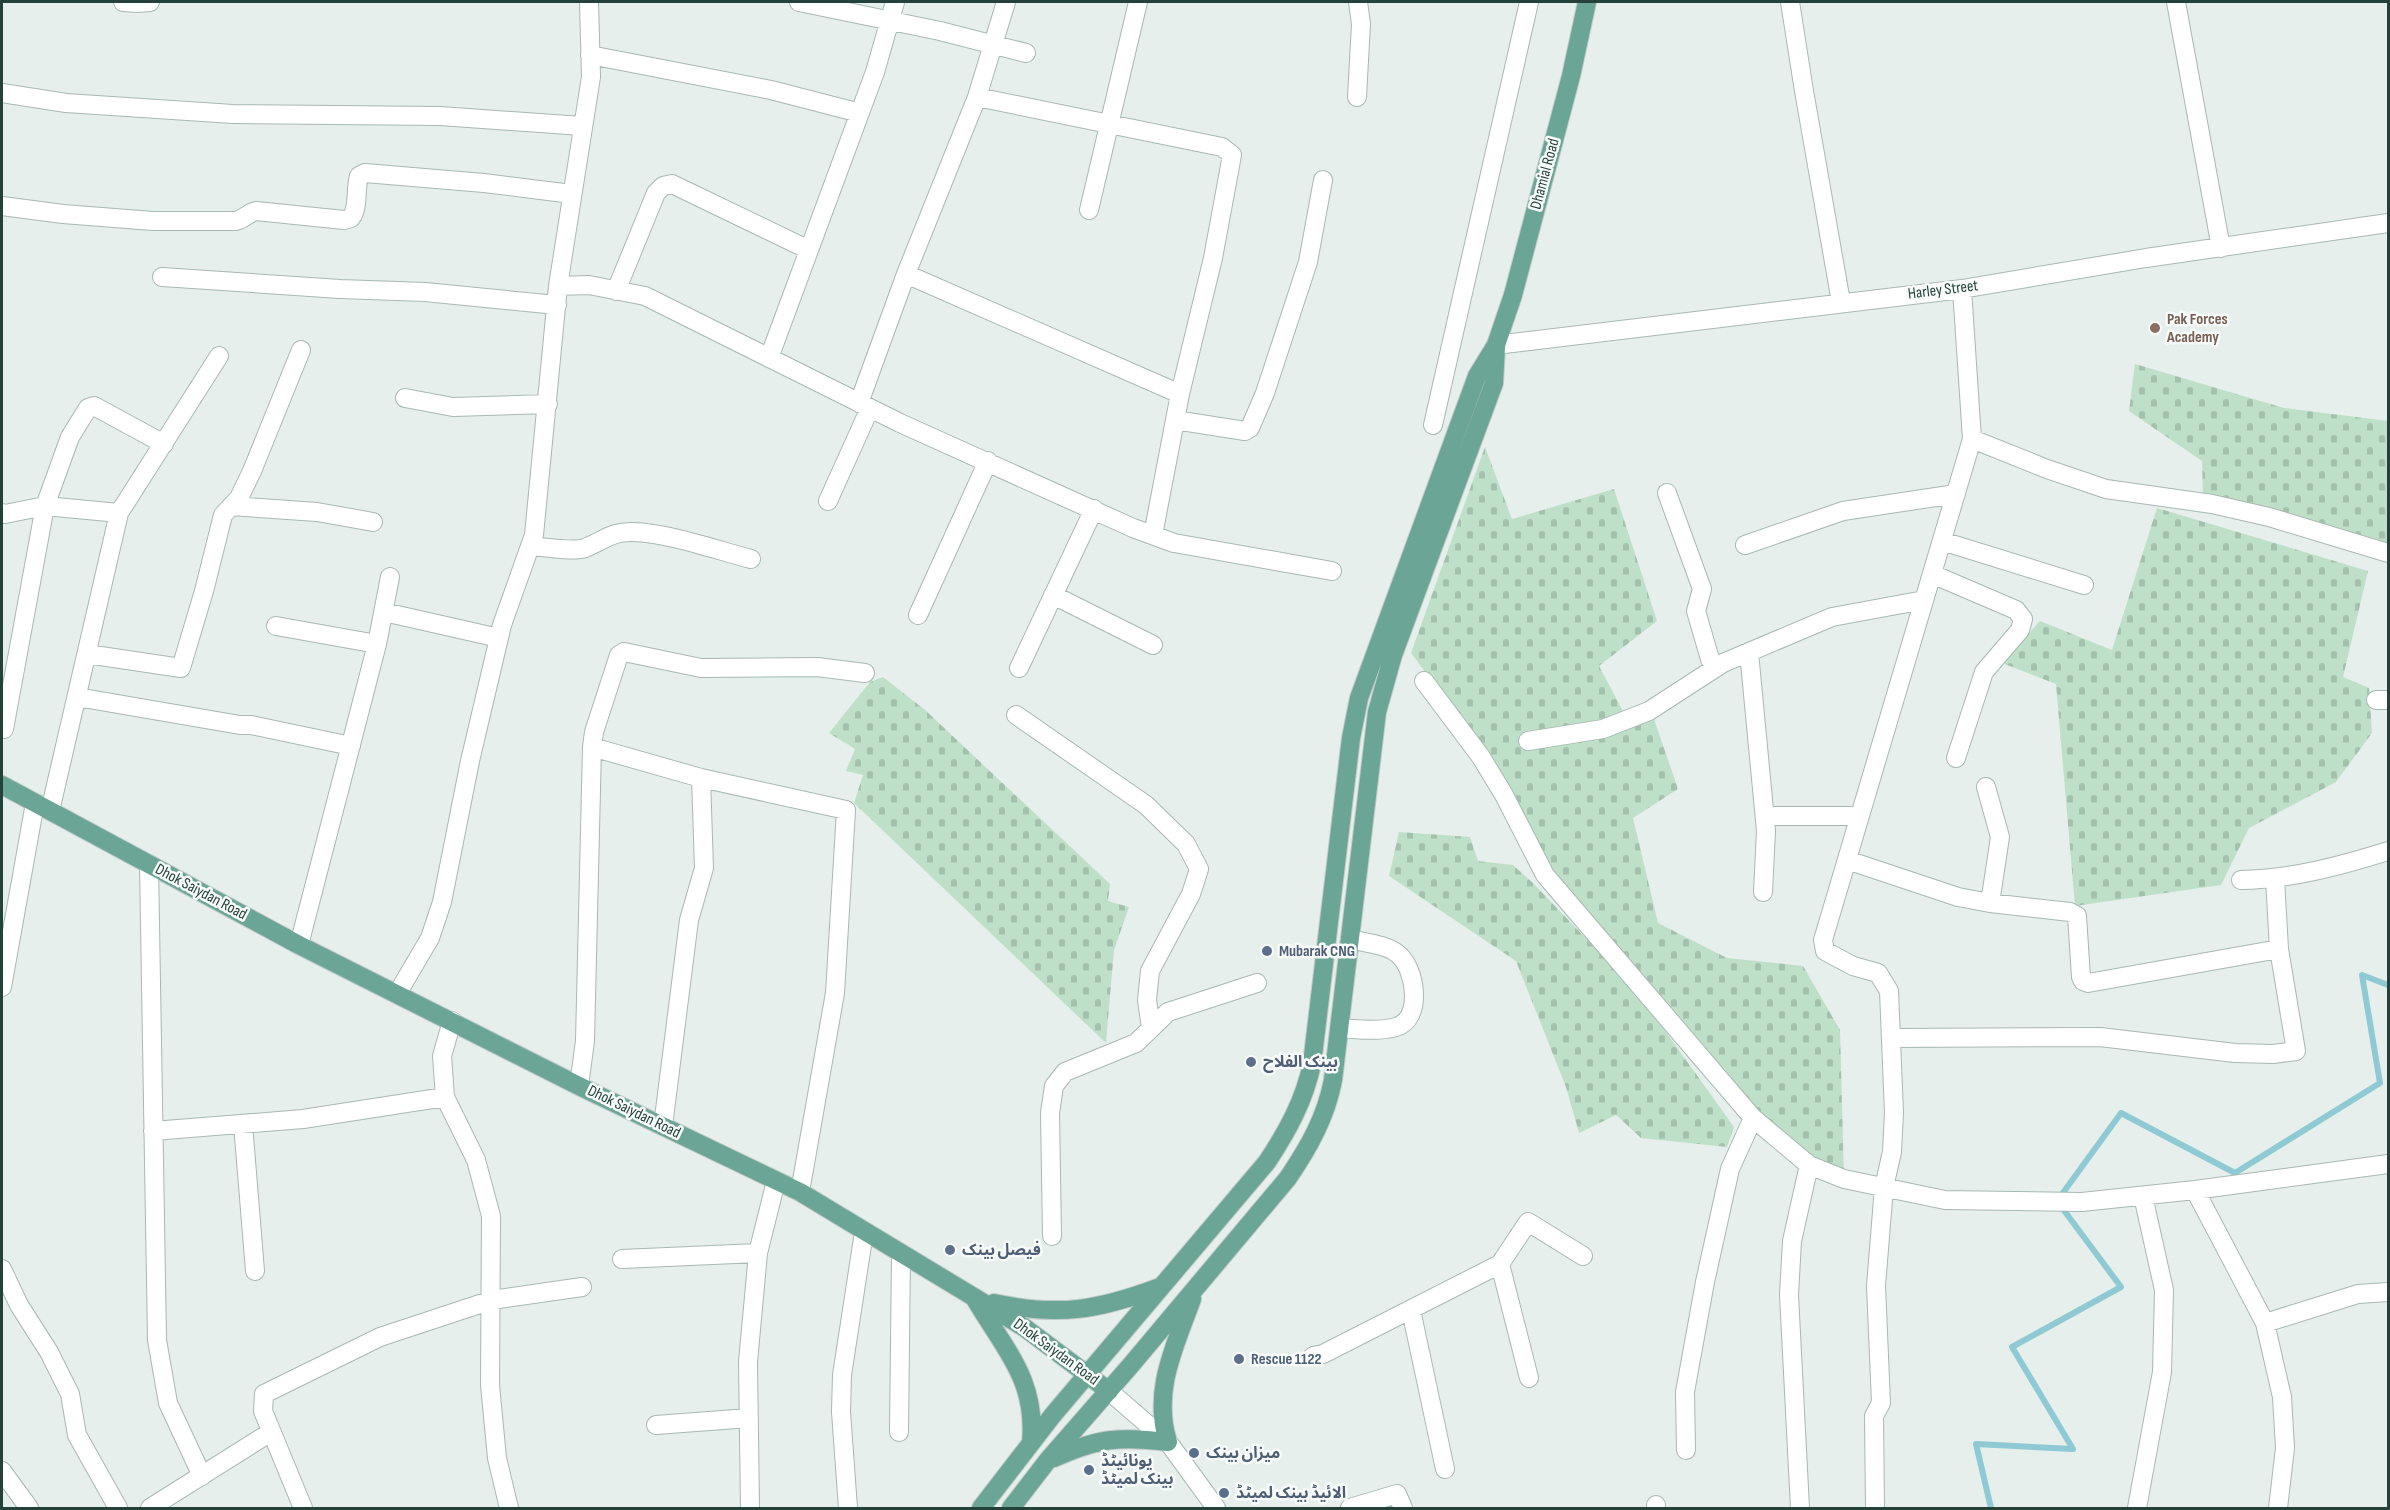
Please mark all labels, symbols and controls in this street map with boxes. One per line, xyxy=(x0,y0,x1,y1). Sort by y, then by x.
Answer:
street label: Dhamial Road xyxy=(1526,137,1564,211)
street label: Harley Street xyxy=(1907,276,1979,304)
place label: Pak Forces Academy xyxy=(2166,310,2228,347)
marker: Pak Forces Academy xyxy=(2148,321,2162,335)
street label: Dhok Saiydan Road xyxy=(152,860,250,924)
place label: Mubarak CNG xyxy=(1279,942,1355,961)
marker: Mubarak CNG xyxy=(1260,944,1274,958)
place label: بینک الفلاح xyxy=(1263,1053,1338,1073)
marker: بینک الفلاح xyxy=(1244,1055,1258,1069)
street label: Dhok Saiydan Road xyxy=(584,1081,684,1143)
place label: فیصل بینک xyxy=(962,1240,1041,1260)
marker: فیصل بینک xyxy=(943,1243,957,1257)
street label: Dhok Saiydan Road xyxy=(1010,1315,1102,1389)
place label: Rescue 1122 xyxy=(1251,1350,1321,1369)
marker: Rescue 1122 xyxy=(1232,1352,1246,1366)
place label: میزان بینک xyxy=(1206,1444,1280,1463)
marker: میزان بینک xyxy=(1187,1446,1201,1460)
place label: یونائیٹڈ بینک لمیٹڈ xyxy=(1101,1452,1173,1489)
marker: یونائیٹڈ بینک لمیٹڈ xyxy=(1082,1463,1096,1477)
place label: الائیڈ بینک لمیٹڈ xyxy=(1236,1484,1346,1503)
marker: الائیڈ بینک لمیٹڈ xyxy=(1217,1486,1231,1500)

